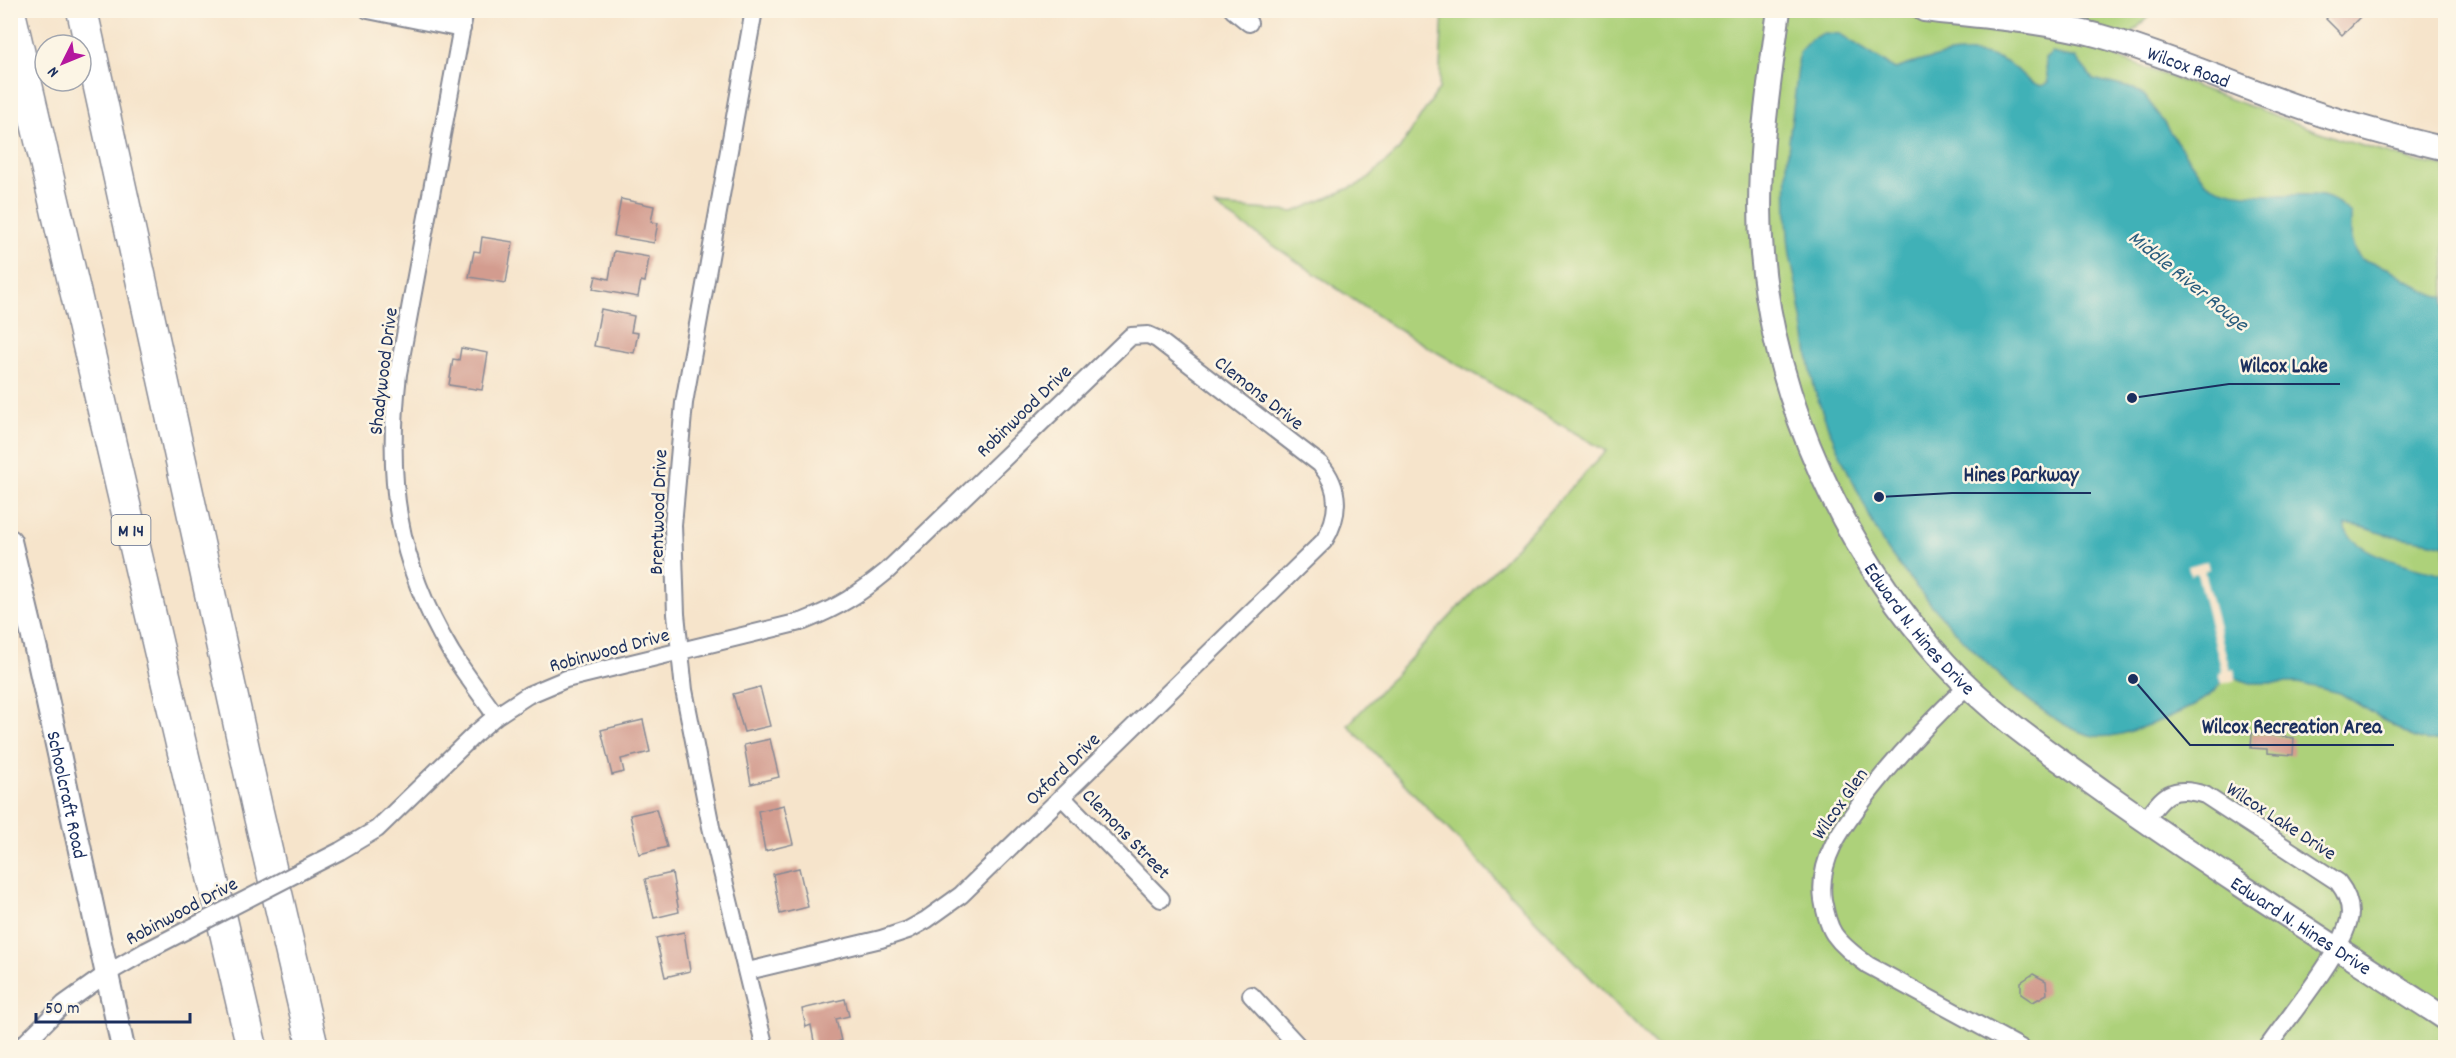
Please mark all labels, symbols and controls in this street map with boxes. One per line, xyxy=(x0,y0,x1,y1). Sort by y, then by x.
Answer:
north arrow xyxy=(33,33,93,93)
street label: Wilcox Road xyxy=(2143,41,2233,97)
text: N xyxy=(43,61,65,82)
water label: Middle River Rouge xyxy=(2121,225,2255,341)
street label: Shadywood Drive xyxy=(363,306,407,437)
callout: Wilcox Lake xyxy=(2229,345,2340,384)
street label: Clemons Drive xyxy=(1207,350,1309,438)
text: Wilcox Lake xyxy=(2240,353,2328,383)
street label: Robinwood Drive xyxy=(971,359,1079,465)
street label: Brentwood Drive xyxy=(644,449,676,575)
callout: Hines Parkway xyxy=(1952,454,2091,493)
text: Hines Parkway xyxy=(1964,462,2080,492)
road number: M 14 xyxy=(112,515,150,545)
street label: Edward N. Hines Drive xyxy=(1855,558,1980,703)
street label: Robinwood Drive xyxy=(547,622,673,681)
callout: Wilcox Recreation Area xyxy=(2190,706,2394,745)
text: Wilcox Recreation Area xyxy=(2202,714,2383,744)
street label: Oxford Drive xyxy=(1020,727,1108,813)
street label: Schoolcraft Road xyxy=(37,729,92,862)
street label: Wilcox Glen xyxy=(1807,763,1876,846)
street label: Wilcox Lake Drive xyxy=(2220,776,2341,869)
street label: Clemons Street xyxy=(1074,783,1176,887)
street label: Robinwood Drive xyxy=(121,871,244,954)
street label: Edward N. Hines Drive xyxy=(2224,871,2376,984)
scale bar xyxy=(36,986,190,1024)
text: 50 m xyxy=(45,997,80,1022)

